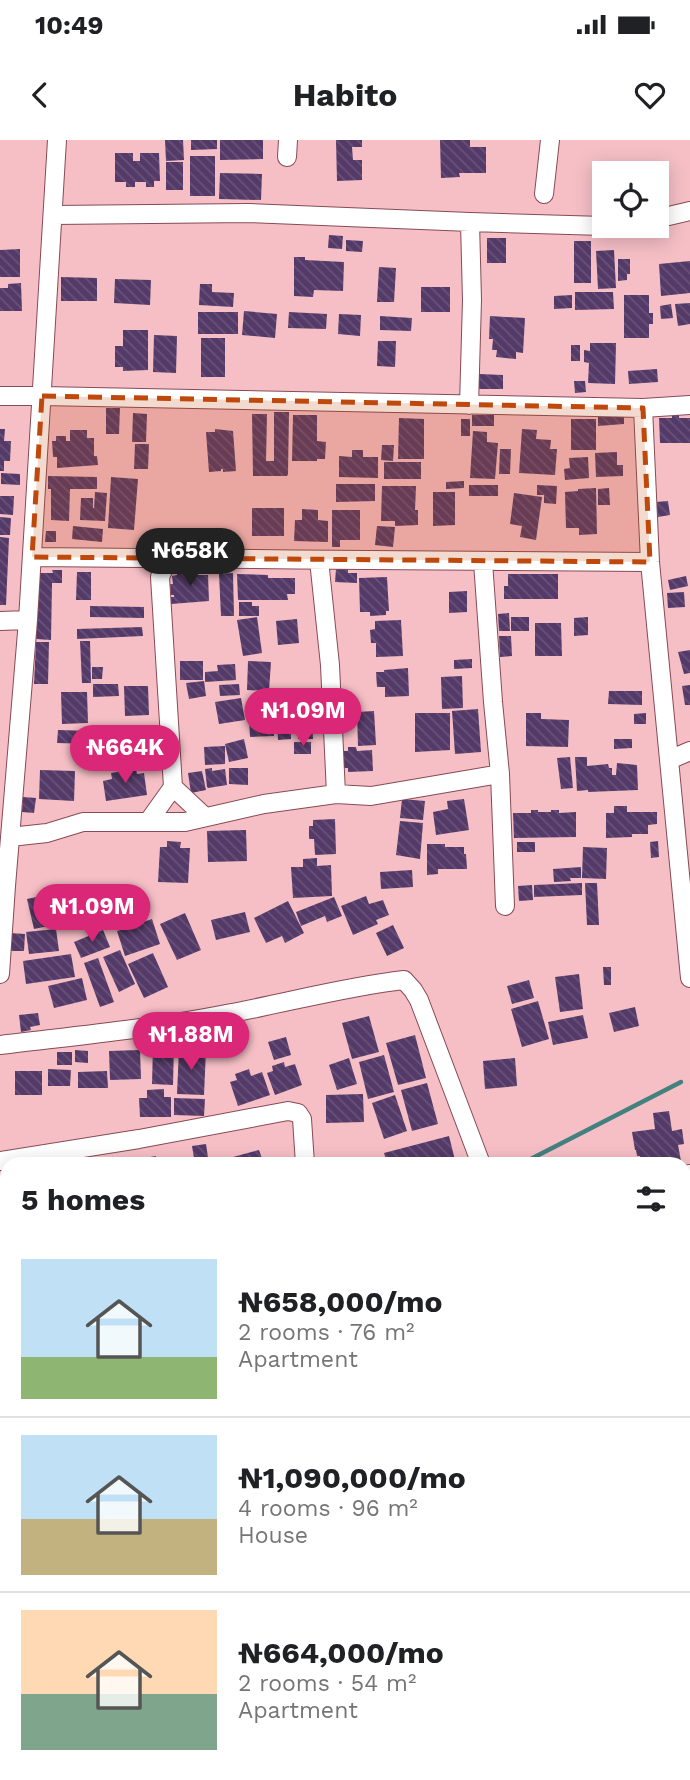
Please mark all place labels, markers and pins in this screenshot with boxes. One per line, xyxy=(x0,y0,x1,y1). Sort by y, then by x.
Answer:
pin: ₦658K xyxy=(141,528,239,588)
pin: ₦1.09M xyxy=(246,688,360,748)
pin: ₦664K xyxy=(76,726,174,785)
pin: ₦1.09M xyxy=(35,884,149,944)
pin: ₦1.88M xyxy=(134,1012,248,1072)

